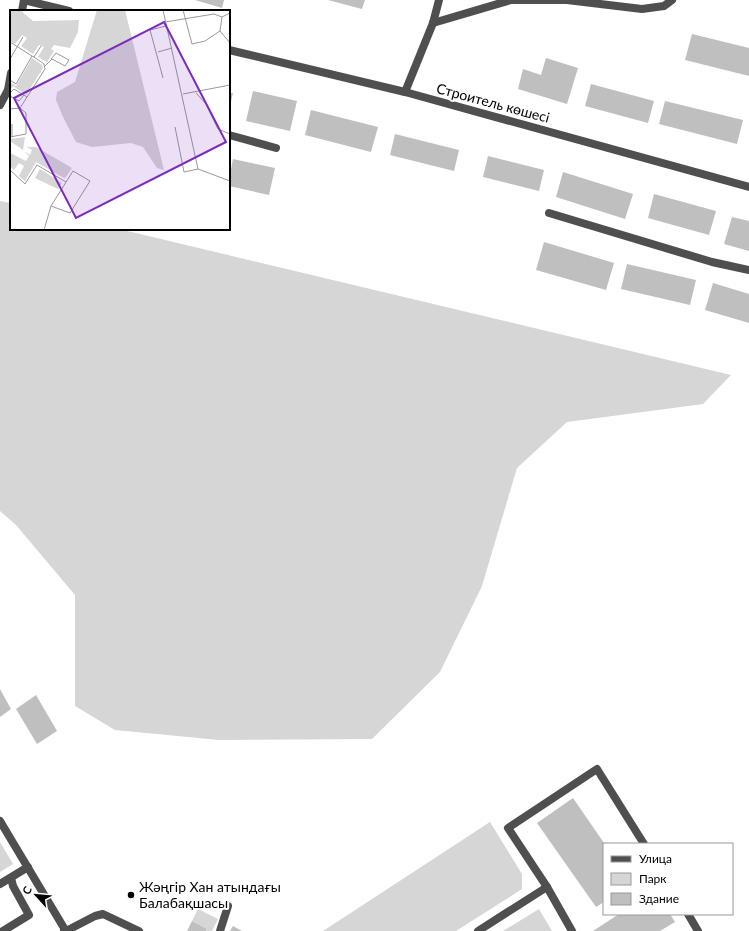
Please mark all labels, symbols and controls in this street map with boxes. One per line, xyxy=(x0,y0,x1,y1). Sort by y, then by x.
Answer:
inset map xyxy=(10,10,230,230)
street label: Строитель көшесі xyxy=(435,79,552,126)
legend xyxy=(603,843,733,915)
text: Улица xyxy=(639,851,672,866)
text: Парк xyxy=(639,871,667,886)
north arrow xyxy=(16,875,56,915)
place label: Жәңгір Хан атындағы Балабақшасы xyxy=(139,878,281,911)
text: С xyxy=(19,883,34,896)
marker: Жәңгір Хан атындағы Балабақшасы xyxy=(126,890,136,900)
text: Здание xyxy=(639,891,679,906)

